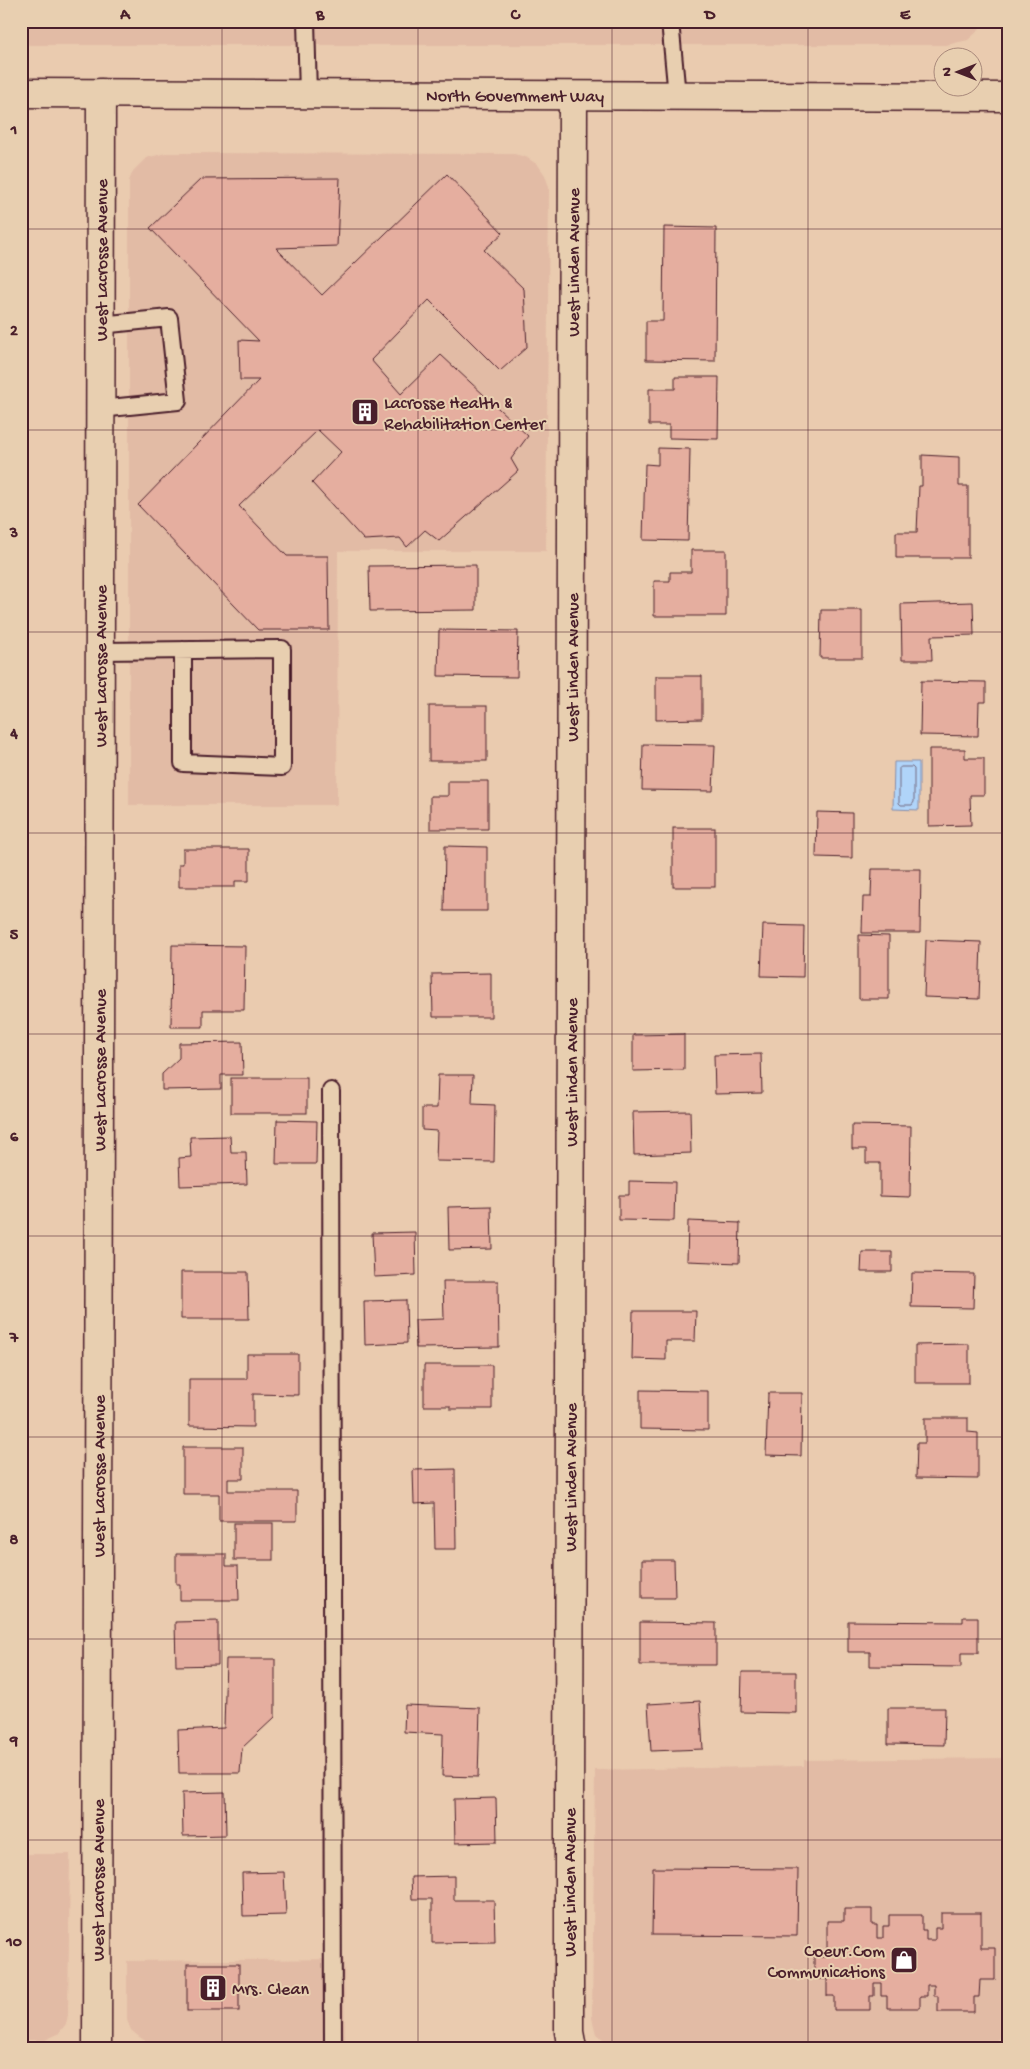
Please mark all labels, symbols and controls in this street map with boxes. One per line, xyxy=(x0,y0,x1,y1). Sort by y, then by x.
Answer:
text: A xyxy=(119,7,131,26)
text: B xyxy=(315,7,325,26)
text: C xyxy=(510,7,521,26)
text: D xyxy=(703,7,716,26)
text: E xyxy=(900,7,911,26)
north arrow xyxy=(932,48,982,98)
text: N xyxy=(939,67,956,77)
street label: North Government Way xyxy=(426,87,604,108)
text: 1 xyxy=(10,122,17,141)
street label: West Lacrosse Avenue xyxy=(92,178,114,341)
street label: West Linden Avenue xyxy=(564,187,586,337)
text: 2 xyxy=(10,323,18,342)
place label: Lacrosse Health & Rehabilitation Center xyxy=(384,394,547,436)
building icon: Lacrosse Health & Rehabilitation Center xyxy=(350,397,380,427)
text: 3 xyxy=(9,525,18,544)
street label: West Lacrosse Avenue xyxy=(92,584,113,747)
street label: West Linden Avenue xyxy=(563,592,585,742)
text: 4 xyxy=(9,726,18,745)
text: 5 xyxy=(10,927,19,946)
street label: West Lacrosse Avenue xyxy=(91,988,112,1151)
street label: West Linden Avenue xyxy=(563,997,584,1147)
text: 6 xyxy=(10,1129,19,1148)
text: 7 xyxy=(9,1330,19,1349)
street label: West Lacrosse Avenue xyxy=(90,1394,111,1557)
street label: West Linden Avenue xyxy=(562,1402,583,1552)
text: 8 xyxy=(10,1532,19,1551)
text: 9 xyxy=(9,1733,18,1752)
street label: West Lacrosse Avenue xyxy=(89,1798,111,1961)
street label: West Linden Avenue xyxy=(561,1807,582,1957)
text: 10 xyxy=(5,1934,22,1953)
place label: Coeur.Com Communications xyxy=(768,1942,886,1984)
shop icon: Coeur.Com Communications xyxy=(889,1945,919,1975)
building icon: Mrs. Clean xyxy=(198,1973,228,2003)
place label: Mrs. Clean xyxy=(232,1980,309,2001)

